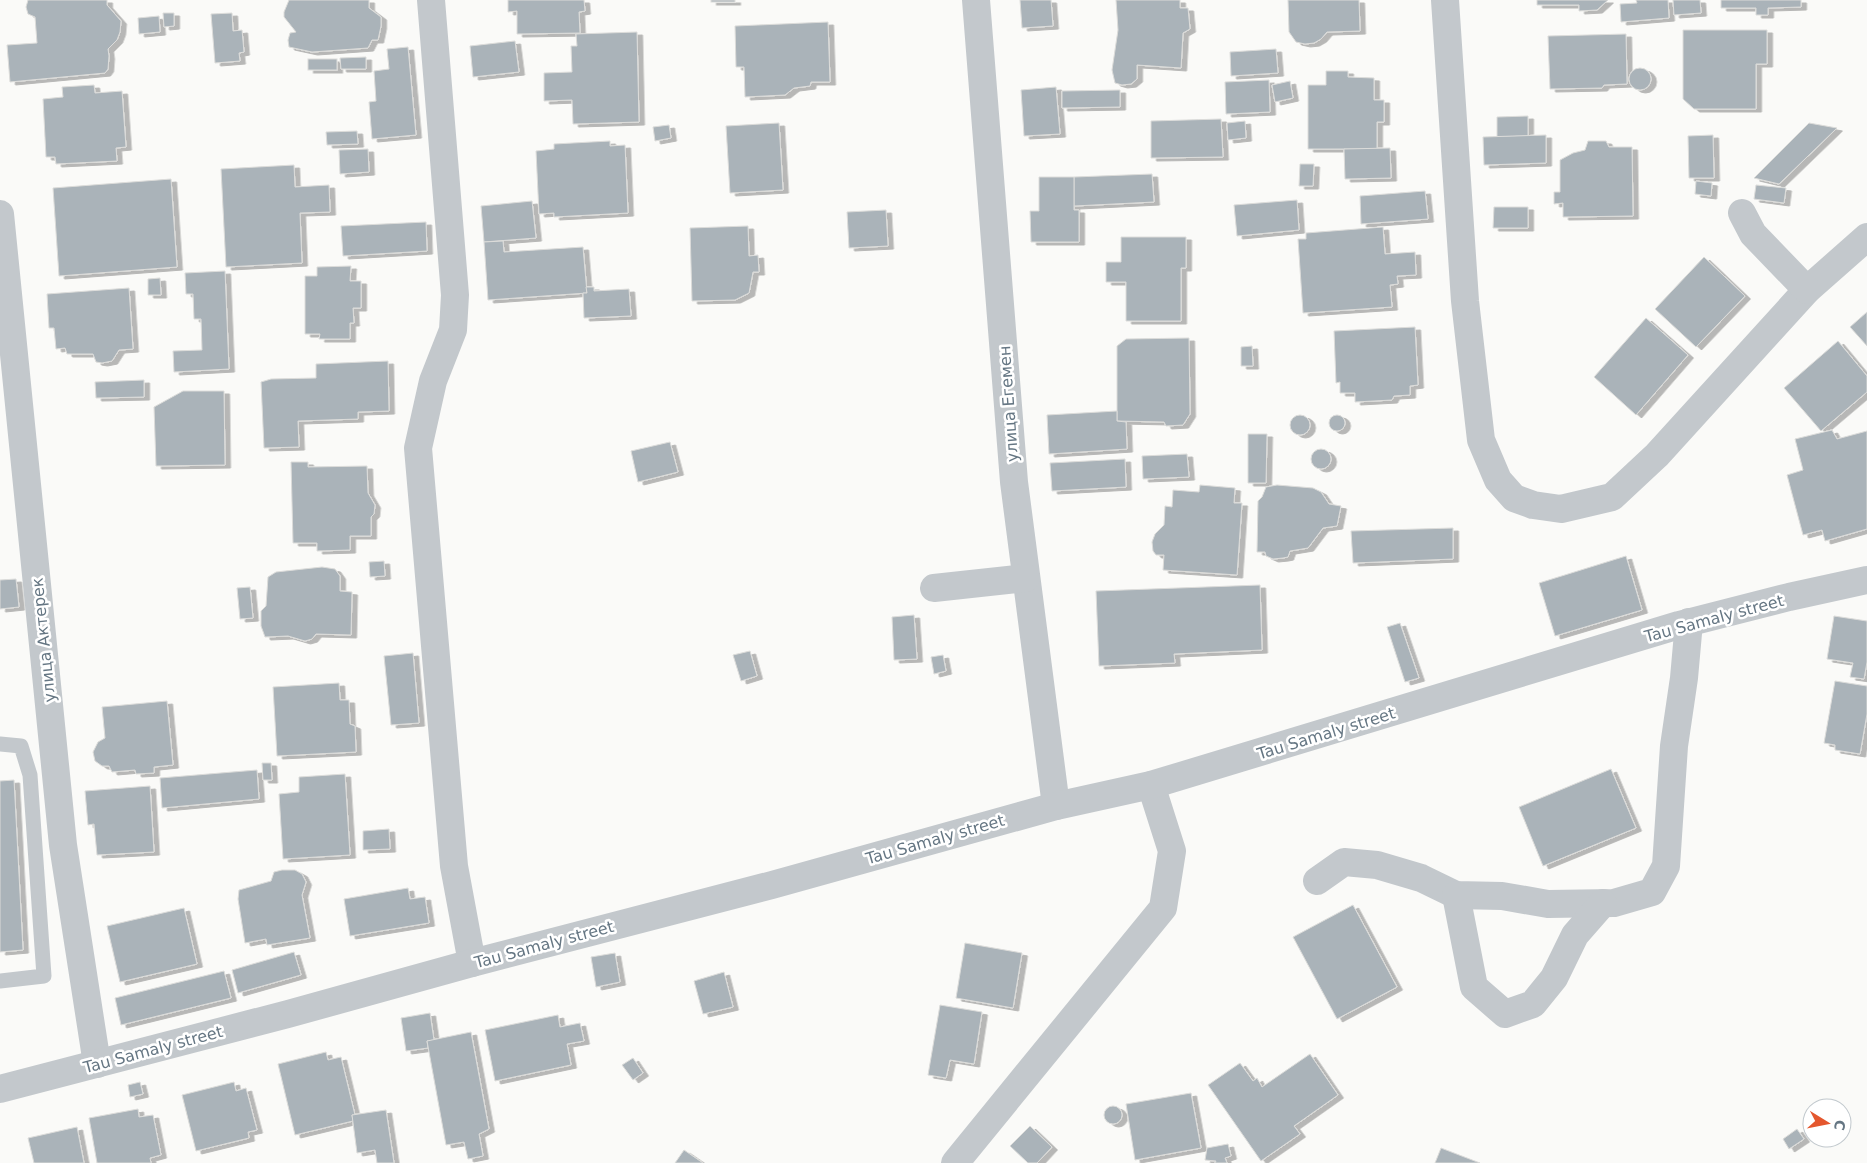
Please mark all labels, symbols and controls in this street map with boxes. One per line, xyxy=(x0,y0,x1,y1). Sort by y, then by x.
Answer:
street label: улица Егемен xyxy=(995,345,1022,463)
street label: улица Актерек xyxy=(27,576,59,703)
street label: Tau Samaly street xyxy=(1641,591,1786,646)
street label: Tau Samaly street xyxy=(1254,703,1397,764)
street label: Tau Samaly street xyxy=(863,811,1007,869)
street label: Tau Samaly street xyxy=(471,917,616,972)
street label: Tau Samaly street xyxy=(80,1022,225,1077)
north arrow xyxy=(1802,1098,1852,1148)
text: С xyxy=(1831,1119,1849,1132)

